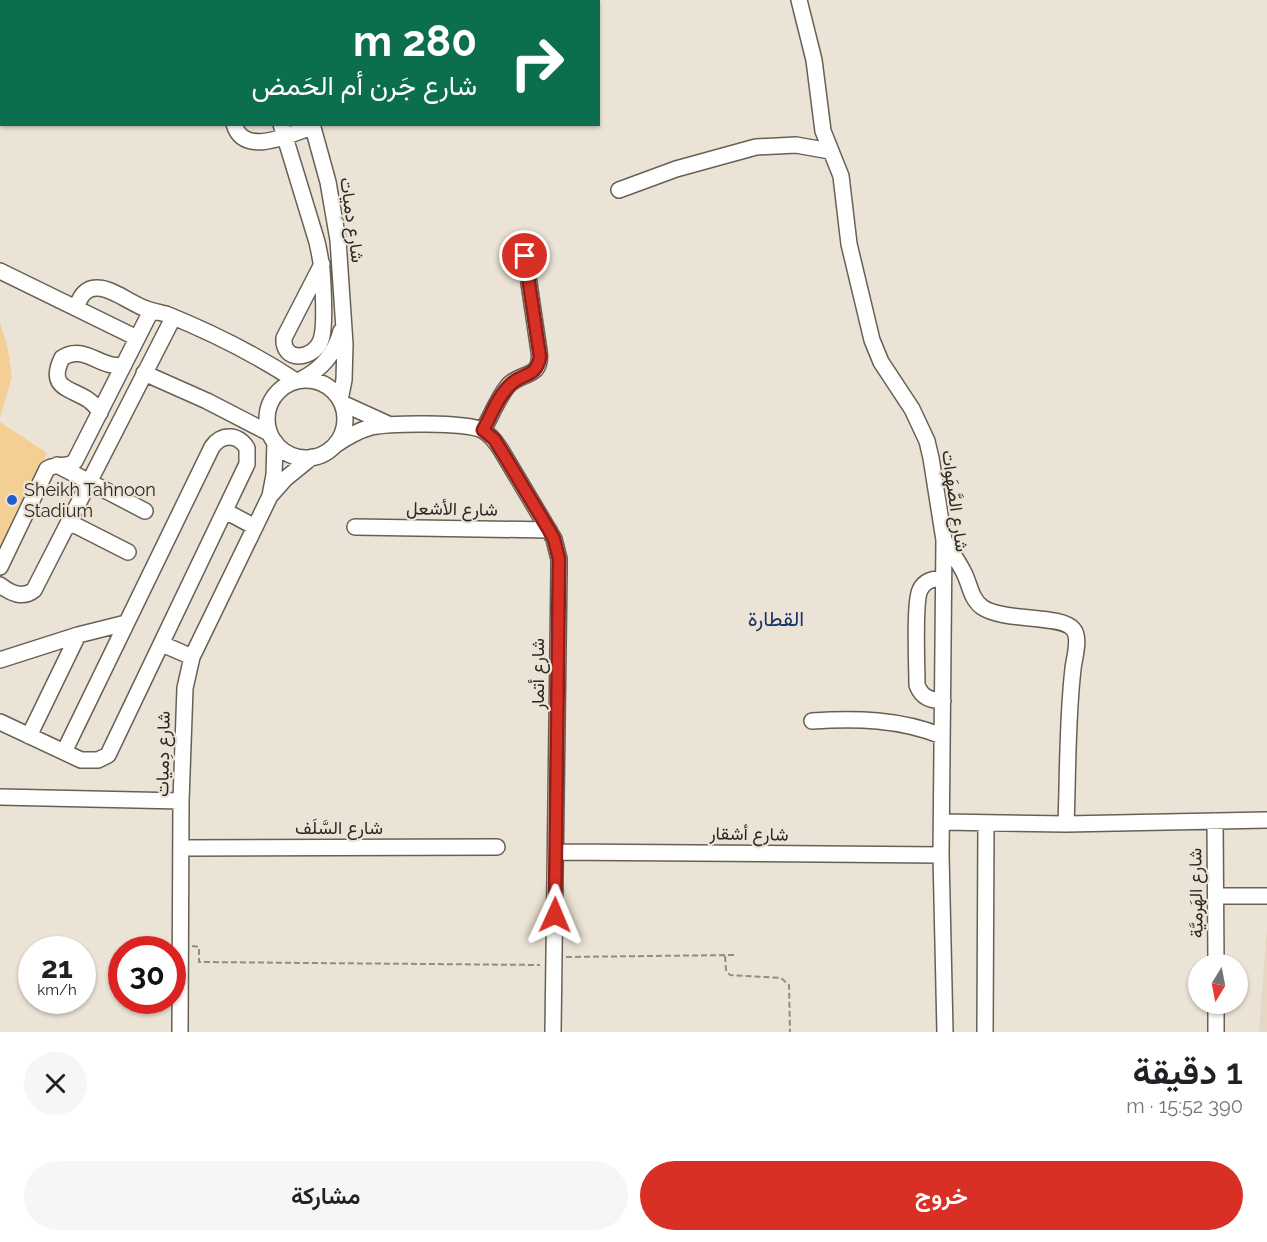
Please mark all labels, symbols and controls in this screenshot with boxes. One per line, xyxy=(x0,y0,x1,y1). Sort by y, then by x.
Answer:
text: 280 m xyxy=(353,17,477,66)
icon: right xyxy=(498,24,576,102)
text: شارع جَرن أم الحَمض xyxy=(251,70,477,101)
street label: شارع دِميات xyxy=(334,176,369,264)
pin xyxy=(499,230,550,281)
icon: arrive xyxy=(508,239,541,272)
street label: شارع الصَّهَوات xyxy=(936,449,973,553)
place label: Sheikh Tahnoon Stadium xyxy=(24,479,156,521)
marker: Sheikh Tahnoon Stadium xyxy=(5,493,19,507)
street label: شارع الأشعل xyxy=(406,497,498,522)
district label: القطارة xyxy=(748,606,804,632)
street label: شارع أتمار xyxy=(527,638,550,711)
street label: شارع دِميات xyxy=(151,711,176,797)
street label: شارع السَّلَف xyxy=(295,817,383,840)
street label: شارع أشقار xyxy=(708,822,789,847)
street label: شارع الهَرميَّة xyxy=(1184,848,1209,938)
position arrow xyxy=(523,883,587,947)
speed limit sign: 30 xyxy=(108,936,186,1014)
text: 21 xyxy=(41,950,73,985)
north arrow xyxy=(1188,954,1248,1014)
map controls xyxy=(1188,954,1248,1014)
text: km/h xyxy=(37,981,77,999)
text: 1 دقيقة xyxy=(1133,1050,1243,1092)
button: close xyxy=(24,1052,87,1115)
text: 390 m · 15:52 xyxy=(1126,1094,1243,1118)
button: مشاركة xyxy=(24,1161,628,1230)
button: خروج xyxy=(640,1161,1243,1230)

